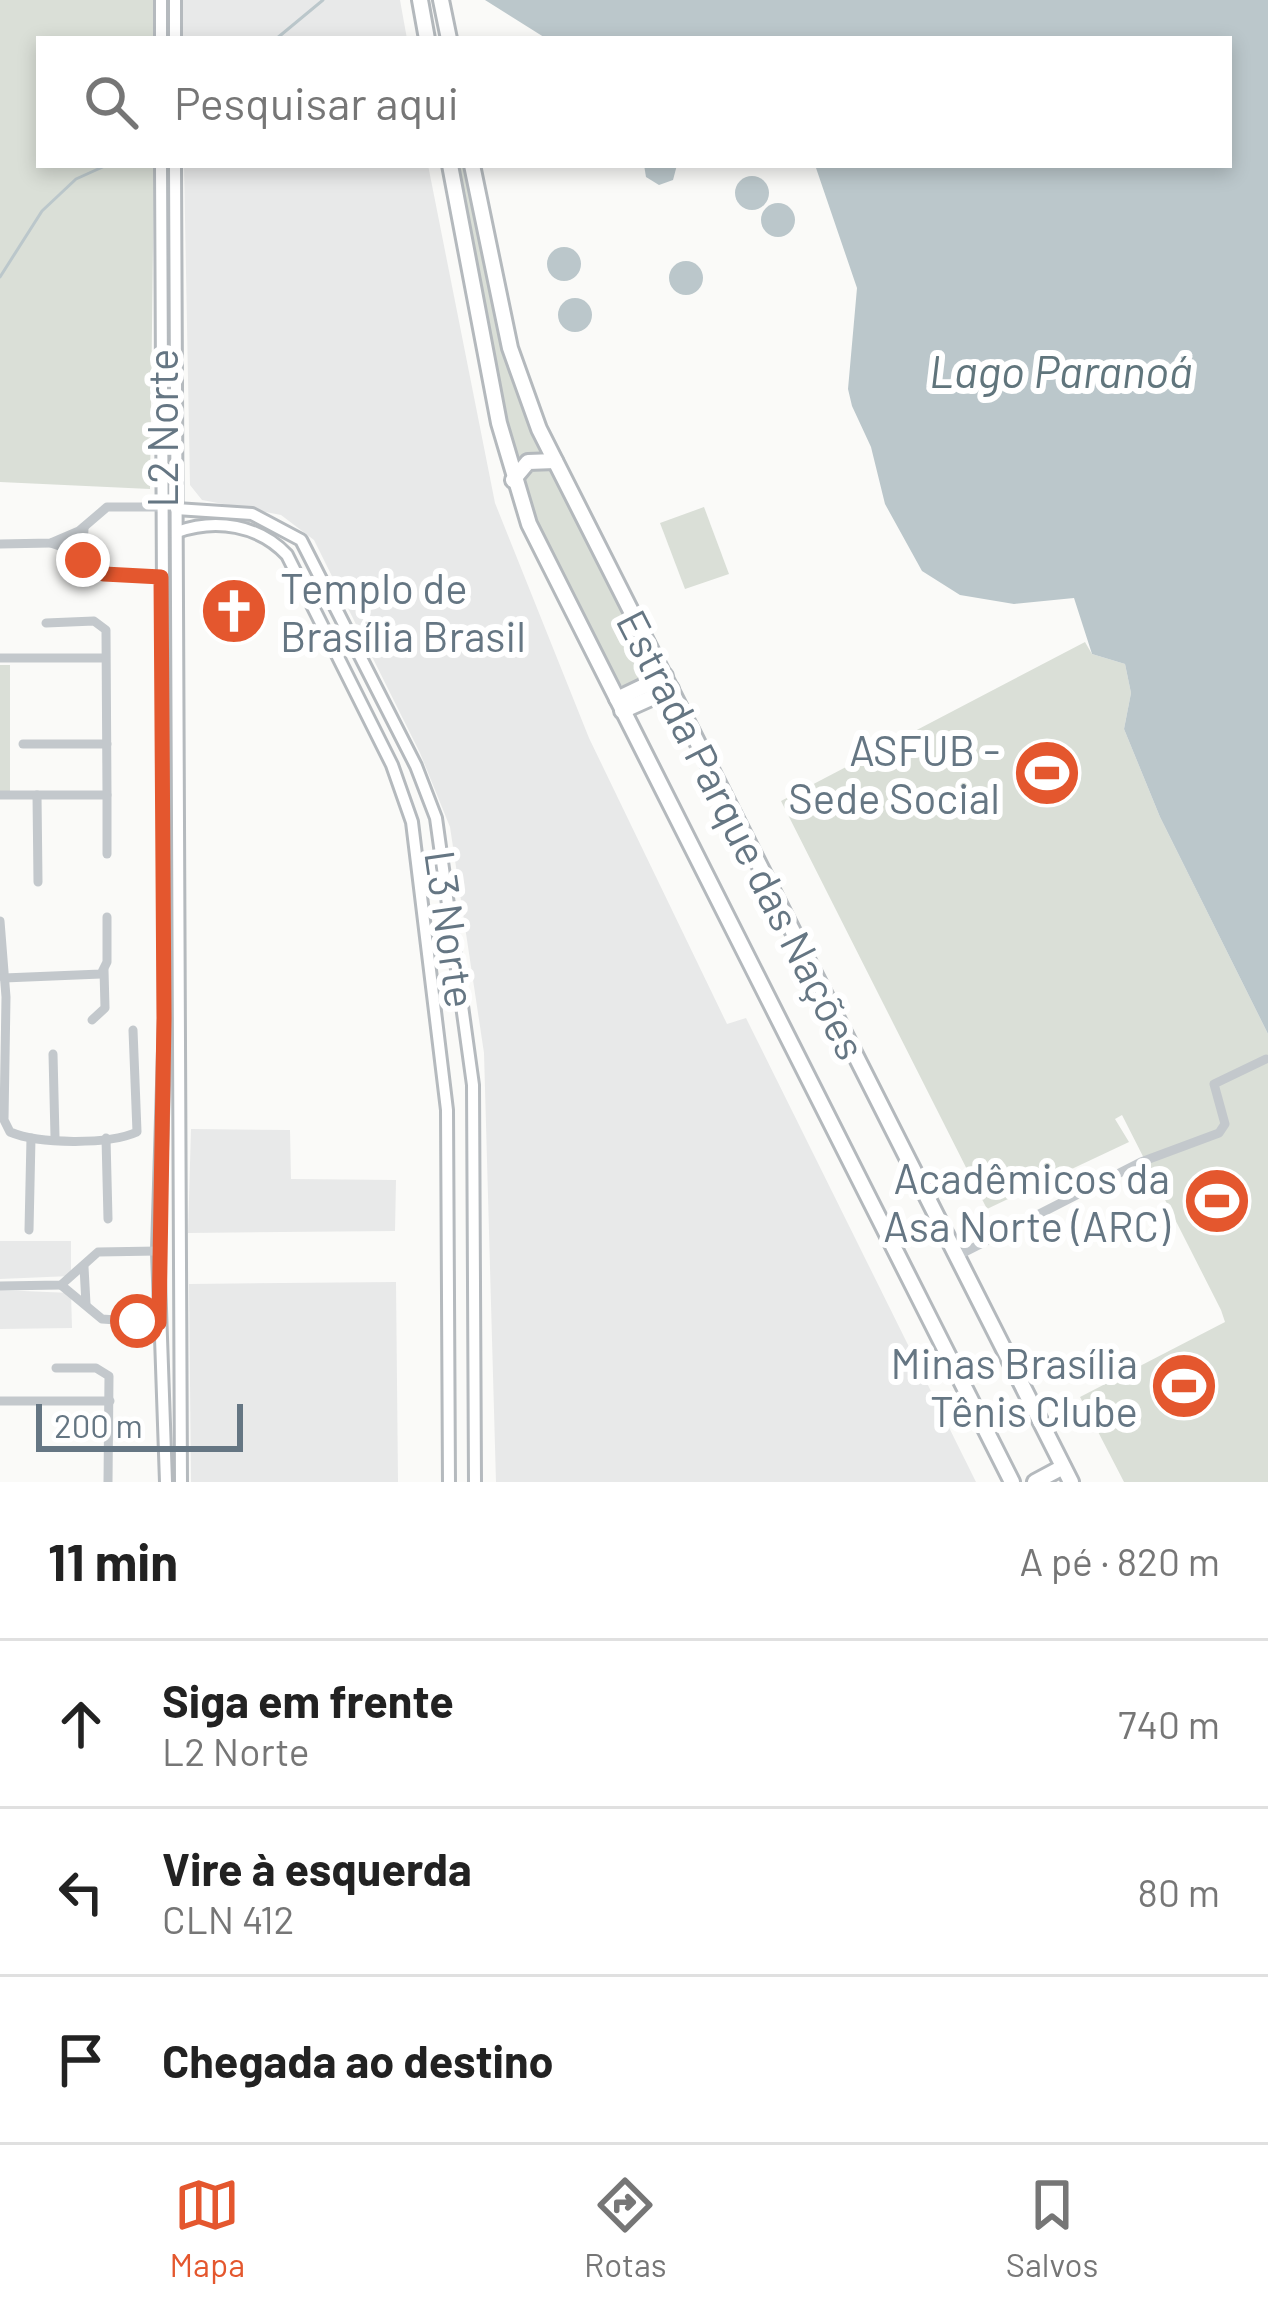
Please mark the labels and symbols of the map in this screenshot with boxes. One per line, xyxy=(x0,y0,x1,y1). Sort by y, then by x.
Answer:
water label: Lago Paranoá xyxy=(929,343,1192,397)
street label: L2 Norte xyxy=(136,349,186,507)
route end xyxy=(56,533,110,587)
place label: Templo de Brasília Brasil xyxy=(280,562,526,660)
church icon: Templo de Brasília Brasil xyxy=(199,576,269,646)
street label: Estrada Parque das Nações xyxy=(607,601,878,1067)
place label: ASFUB - Sede Social xyxy=(788,724,1000,822)
sports icon: ASFUB - Sede Social xyxy=(1012,738,1082,808)
street label: L3 Norte xyxy=(416,847,488,1011)
place label: Acadêmicos da Asa Norte (ARC) xyxy=(883,1152,1171,1250)
sports icon: Acadêmicos da Asa Norte (ARC) xyxy=(1182,1166,1252,1236)
route start xyxy=(110,1294,164,1348)
place label: Minas Brasília Tênis Clube xyxy=(891,1337,1138,1435)
sports icon: Minas Brasília Tênis Clube xyxy=(1149,1351,1219,1421)
scale bar xyxy=(36,1398,243,1451)

